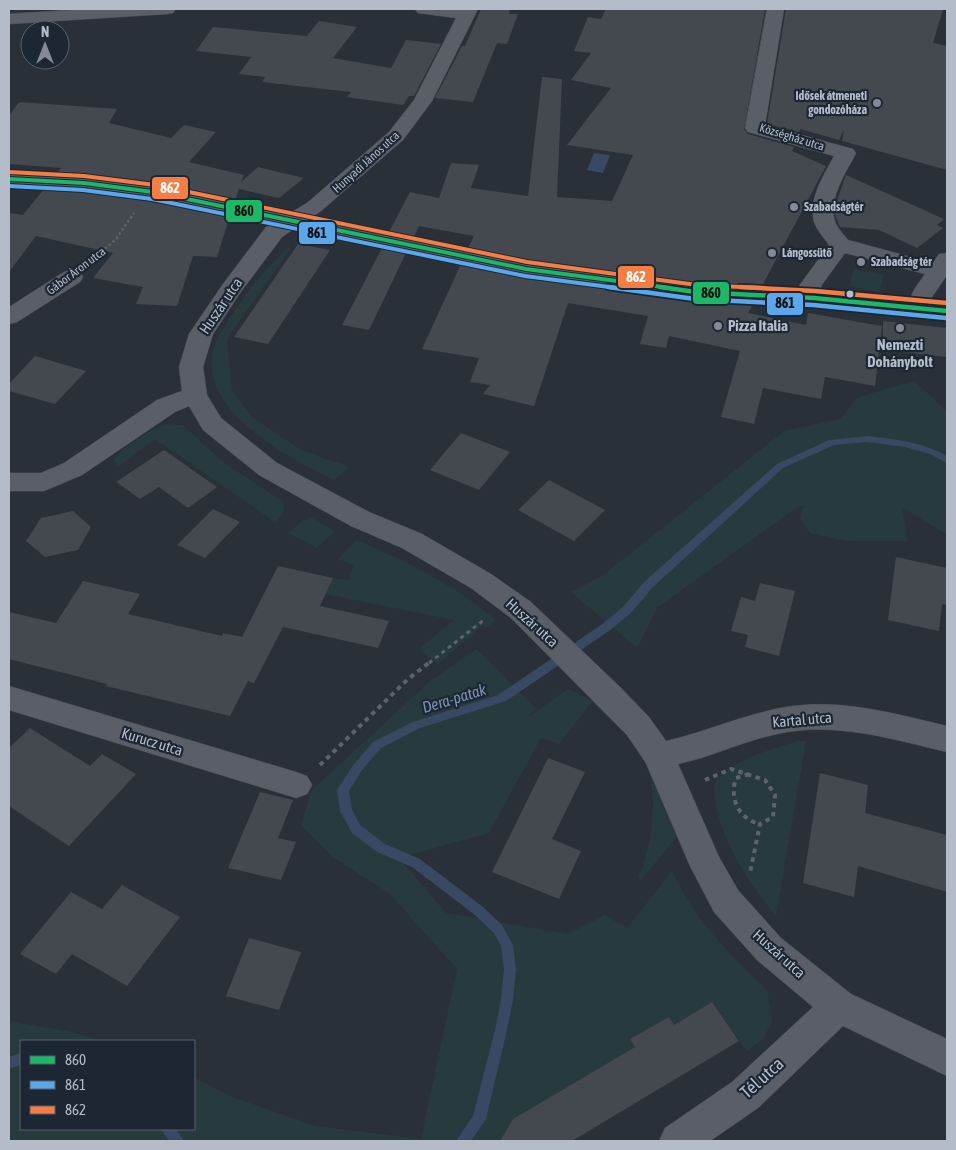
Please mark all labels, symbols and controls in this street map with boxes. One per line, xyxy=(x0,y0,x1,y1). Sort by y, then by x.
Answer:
north arrow xyxy=(20,20,70,70)
text: N xyxy=(41,24,49,40)
place label: Idősek átmeneti gondozóháza xyxy=(795,89,867,117)
marker: Idősek átmeneti gondozóháza xyxy=(871,97,883,109)
street label: Községház utca xyxy=(758,121,826,153)
street label: Hunyadi János utca xyxy=(330,128,402,196)
line badge: 862 xyxy=(151,176,189,200)
text: 862 xyxy=(160,180,180,196)
line badge: 860 xyxy=(225,199,263,223)
place label: Szabadságtér xyxy=(804,200,864,214)
marker: Szabadságtér xyxy=(788,201,800,213)
text: 860 xyxy=(234,203,254,219)
line badge: 861 xyxy=(298,221,336,245)
text: 861 xyxy=(307,225,327,241)
street label: Gábor Áron utca xyxy=(44,244,108,298)
place label: Lángossütő xyxy=(782,246,832,260)
marker: Lángossütő xyxy=(766,247,778,259)
place label: Szabadság tér xyxy=(871,255,932,269)
marker: Szabadság tér xyxy=(855,256,867,268)
line badge: 862 xyxy=(617,265,655,289)
text: 862 xyxy=(626,269,646,285)
street label: Huszár utca xyxy=(196,274,246,337)
line badge: 860 xyxy=(692,281,730,305)
text: 860 xyxy=(701,285,721,301)
unlabelled marker xyxy=(845,289,855,299)
line badge: 861 xyxy=(766,292,804,316)
text: 861 xyxy=(775,295,795,311)
place label: Pizza Italia xyxy=(728,317,788,334)
marker: Pizza Italia xyxy=(712,320,724,332)
marker: Nemezti Dohánybolt xyxy=(894,322,906,334)
place label: Nemezti Dohánybolt xyxy=(867,336,933,370)
street label: Huszár utca xyxy=(503,595,562,650)
water label: Dera-patak xyxy=(420,679,489,717)
street label: Kartal utca xyxy=(772,708,832,731)
street label: Kurucz utca xyxy=(120,724,185,759)
street label: Huszár utca xyxy=(750,926,809,981)
legend xyxy=(20,1040,195,1130)
text: 860 xyxy=(65,1051,86,1068)
street label: Tél utca xyxy=(736,1053,788,1102)
text: 861 xyxy=(65,1076,86,1093)
text: 862 xyxy=(65,1101,86,1118)

